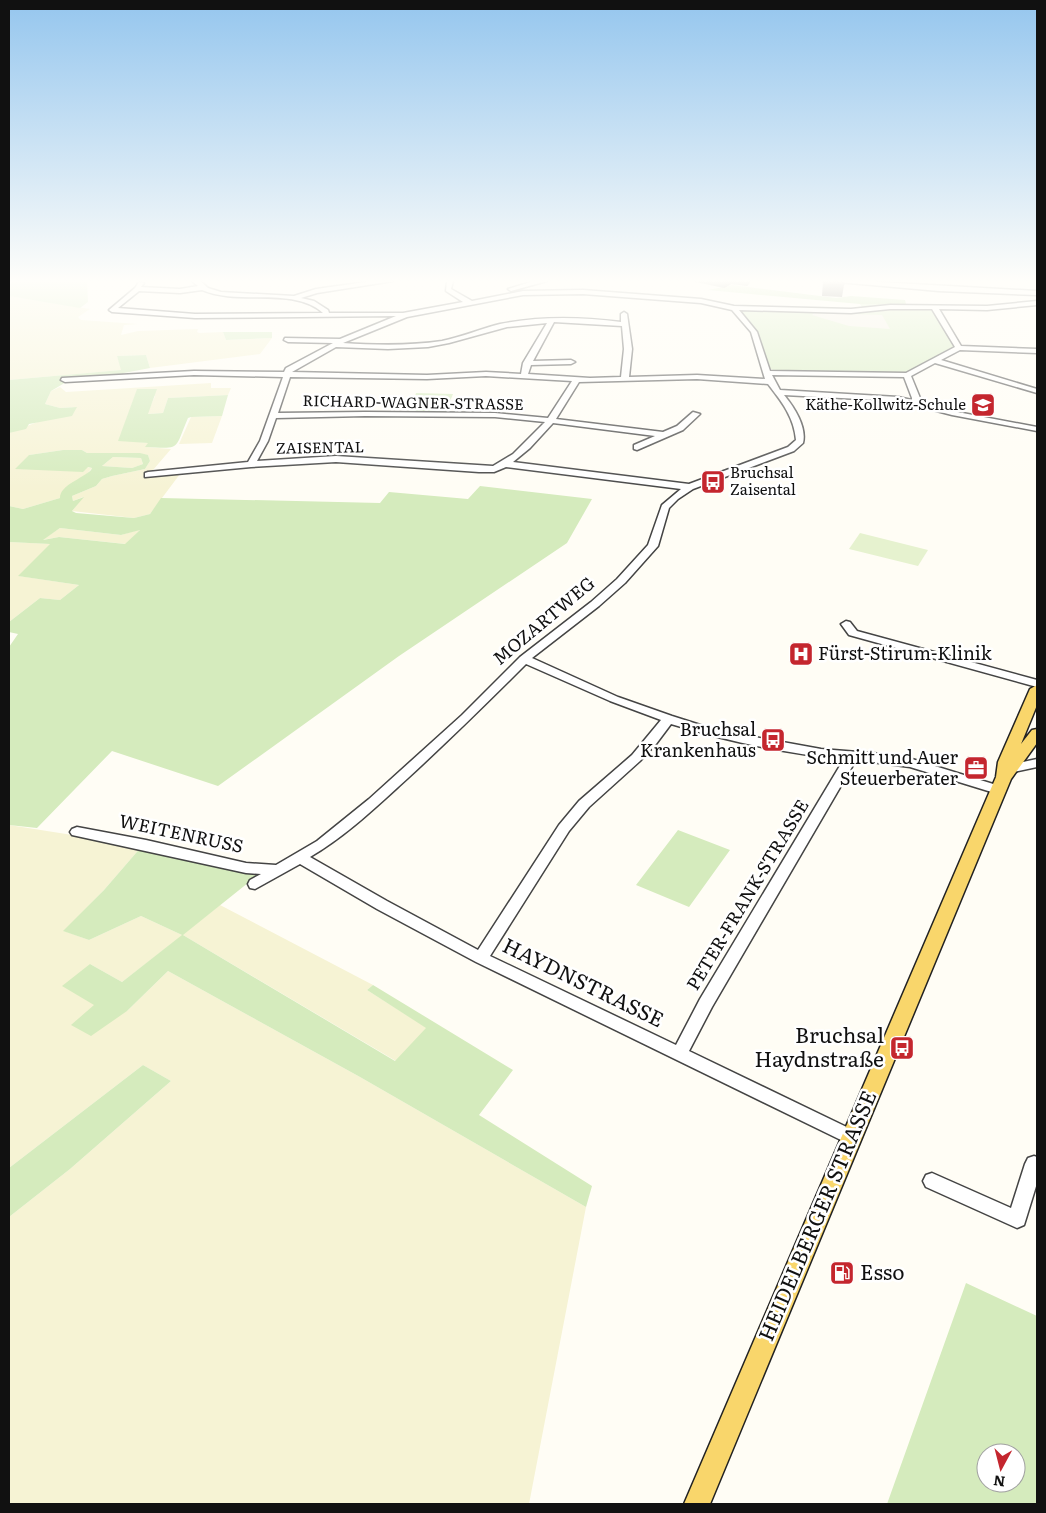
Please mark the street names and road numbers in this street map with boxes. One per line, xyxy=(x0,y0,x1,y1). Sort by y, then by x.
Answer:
street label: RICHARD-WAGNER-STRASSE xyxy=(302,388,524,415)
street label: ZAISENTAL xyxy=(276,434,364,459)
street label: MOZARTWEG xyxy=(486,569,600,671)
street label: PETER-FRANK-STRASSE xyxy=(679,794,815,995)
street label: WEITENRUSS xyxy=(117,806,246,859)
street label: HAYDNSTRASSE xyxy=(498,928,670,1033)
street label: HEIDELBERGER STRASSE xyxy=(749,1085,883,1345)

